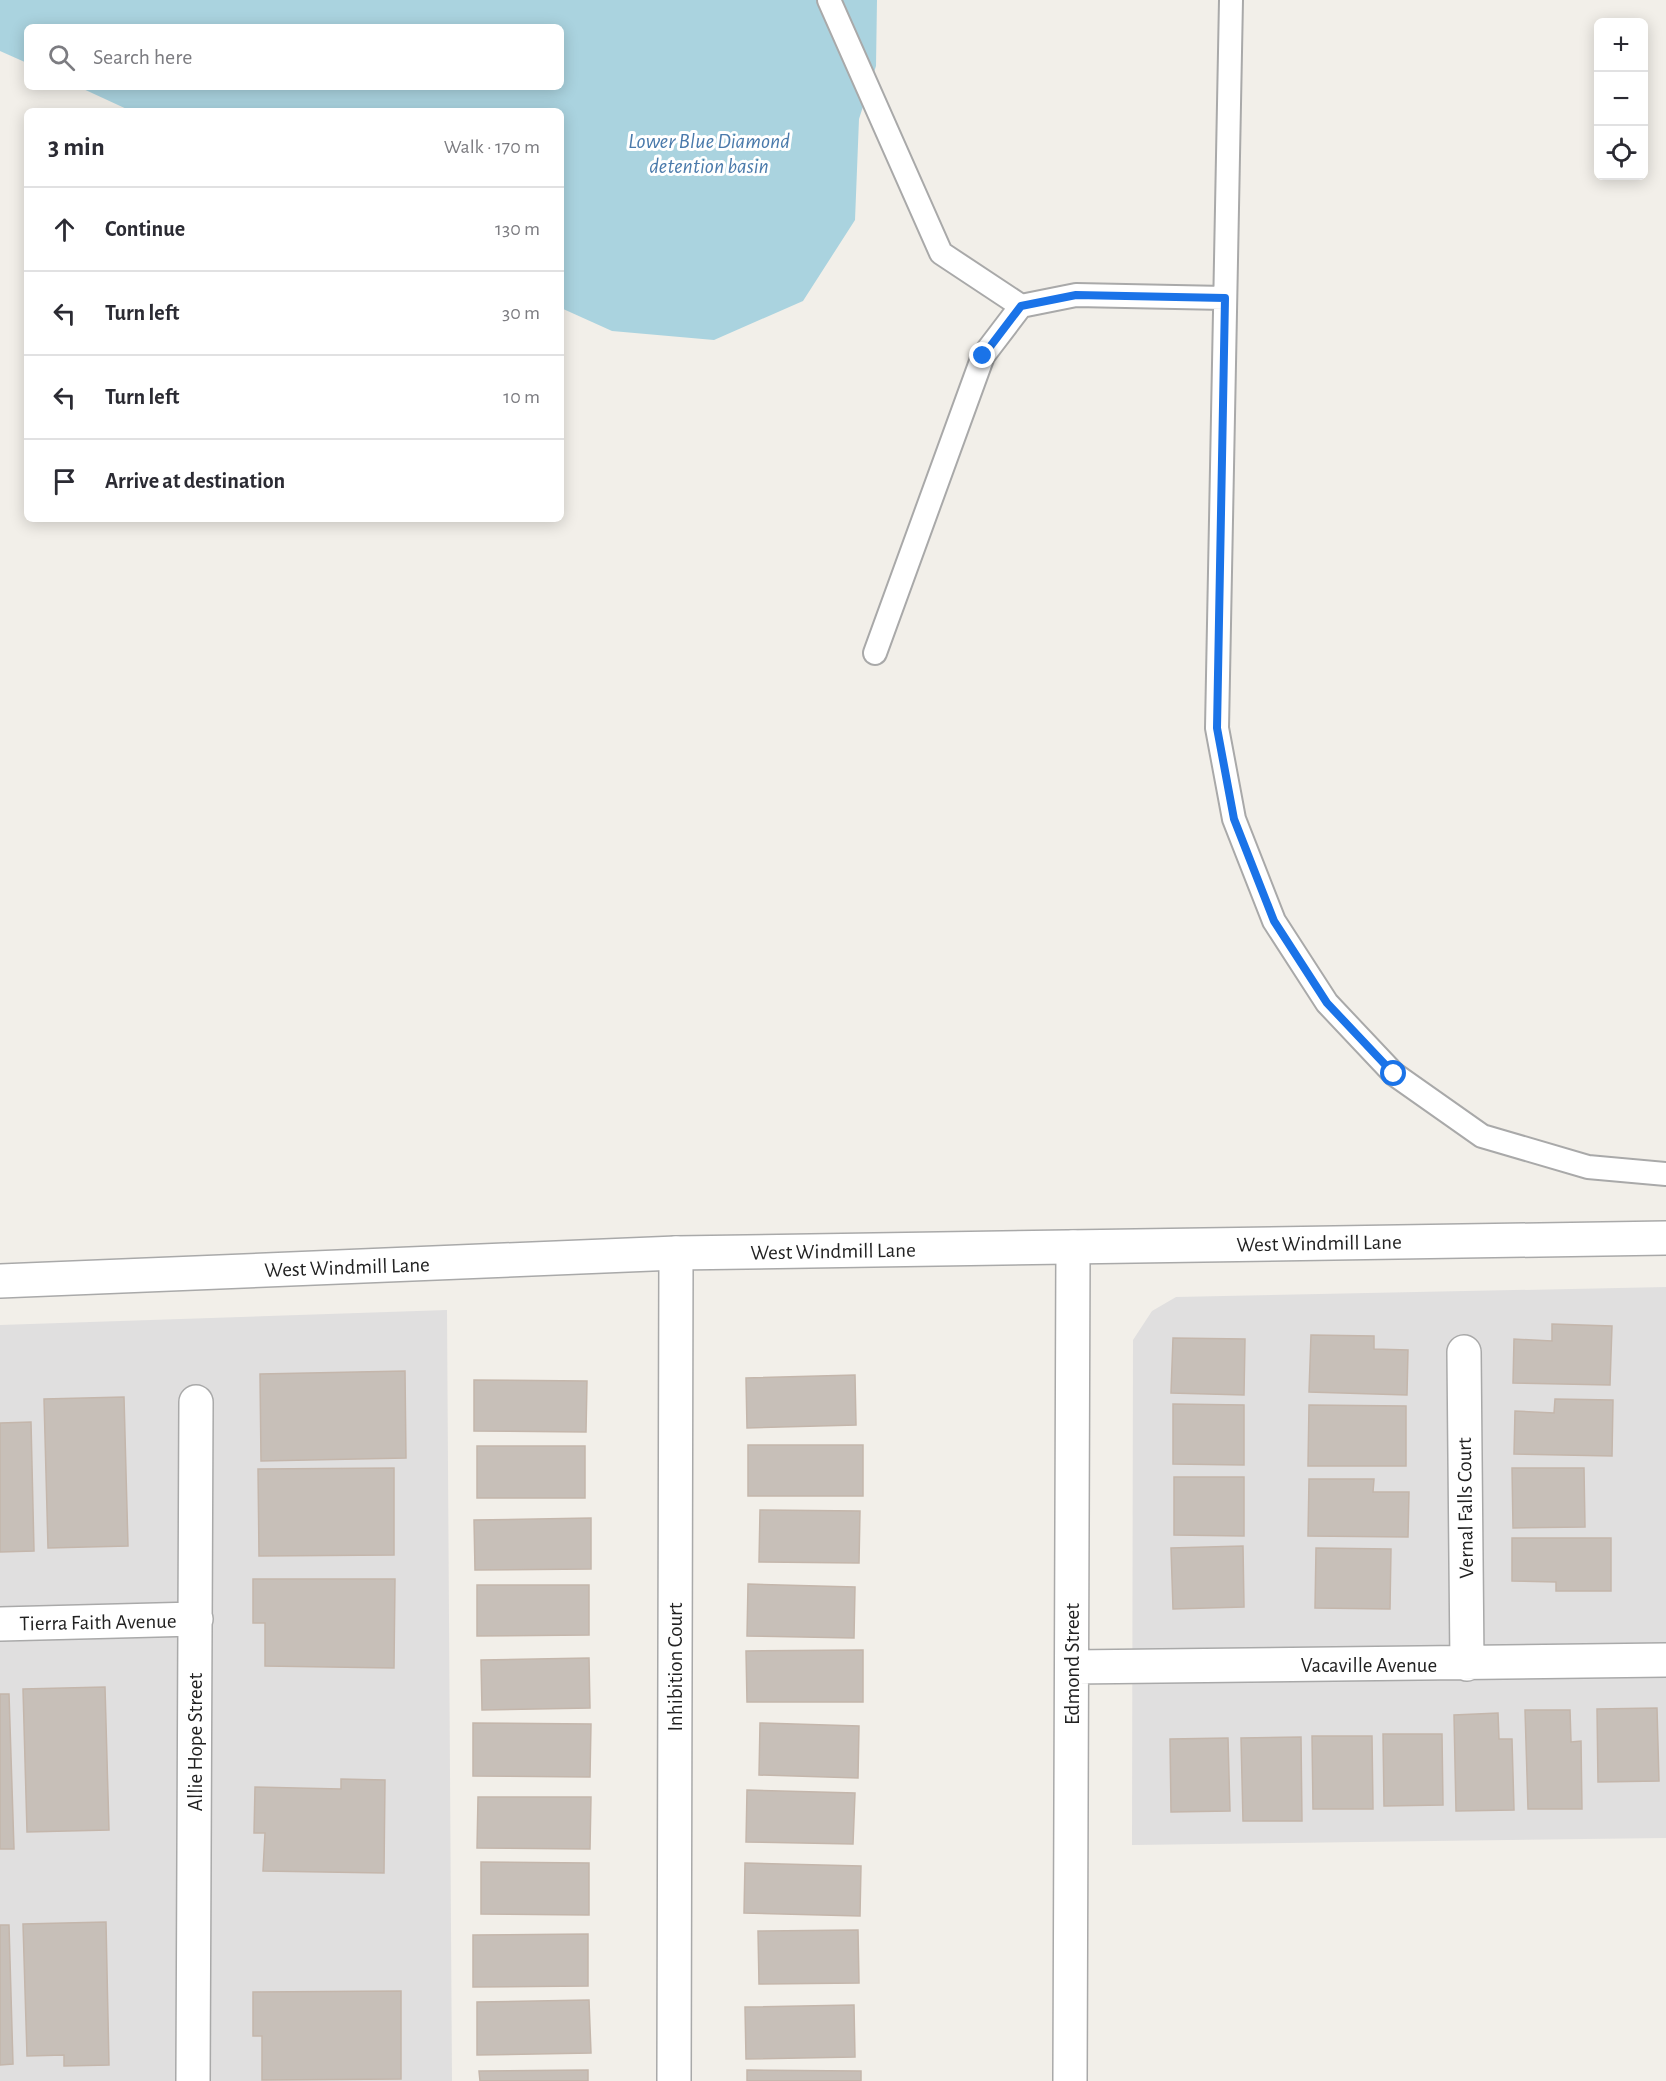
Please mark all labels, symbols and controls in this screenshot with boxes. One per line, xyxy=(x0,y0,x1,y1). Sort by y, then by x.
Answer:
map controls xyxy=(1594,18,1648,180)
button: + xyxy=(1594,18,1648,72)
search box xyxy=(24,24,564,90)
icon: search xyxy=(45,41,78,74)
text: Search here xyxy=(93,46,192,68)
button: − xyxy=(1594,72,1648,126)
button: locate xyxy=(1594,126,1648,180)
water label: Lower Blue Diamond detention basin xyxy=(628,130,790,177)
text: 3 min xyxy=(48,134,105,160)
text: Walk · 170 m xyxy=(444,137,540,157)
icon: ahead xyxy=(48,213,81,246)
text: Continue xyxy=(105,218,185,240)
text: 130 m xyxy=(495,219,540,239)
icon: left xyxy=(48,297,81,330)
text: Turn left xyxy=(105,302,179,324)
text: 30 m xyxy=(502,303,540,323)
route end xyxy=(969,342,995,368)
icon: left xyxy=(48,381,81,414)
text: Turn left xyxy=(105,386,179,408)
text: 10 m xyxy=(503,387,540,407)
icon: arrive xyxy=(48,465,81,498)
text: Arrive at destination xyxy=(105,470,285,492)
route start xyxy=(1380,1060,1406,1086)
street label: West Windmill Lane xyxy=(1236,1232,1402,1255)
street label: West Windmill Lane xyxy=(750,1240,916,1263)
street label: West Windmill Lane xyxy=(264,1254,430,1281)
street label: Vernal Falls Court xyxy=(1454,1437,1477,1579)
street label: Inhibition Court xyxy=(665,1602,686,1732)
street label: Edmond Street xyxy=(1062,1603,1083,1725)
street label: Tierra Faith Avenue xyxy=(19,1611,177,1634)
street label: Vacaville Avenue xyxy=(1301,1655,1437,1676)
street label: Allie Hope Street xyxy=(185,1673,206,1811)

